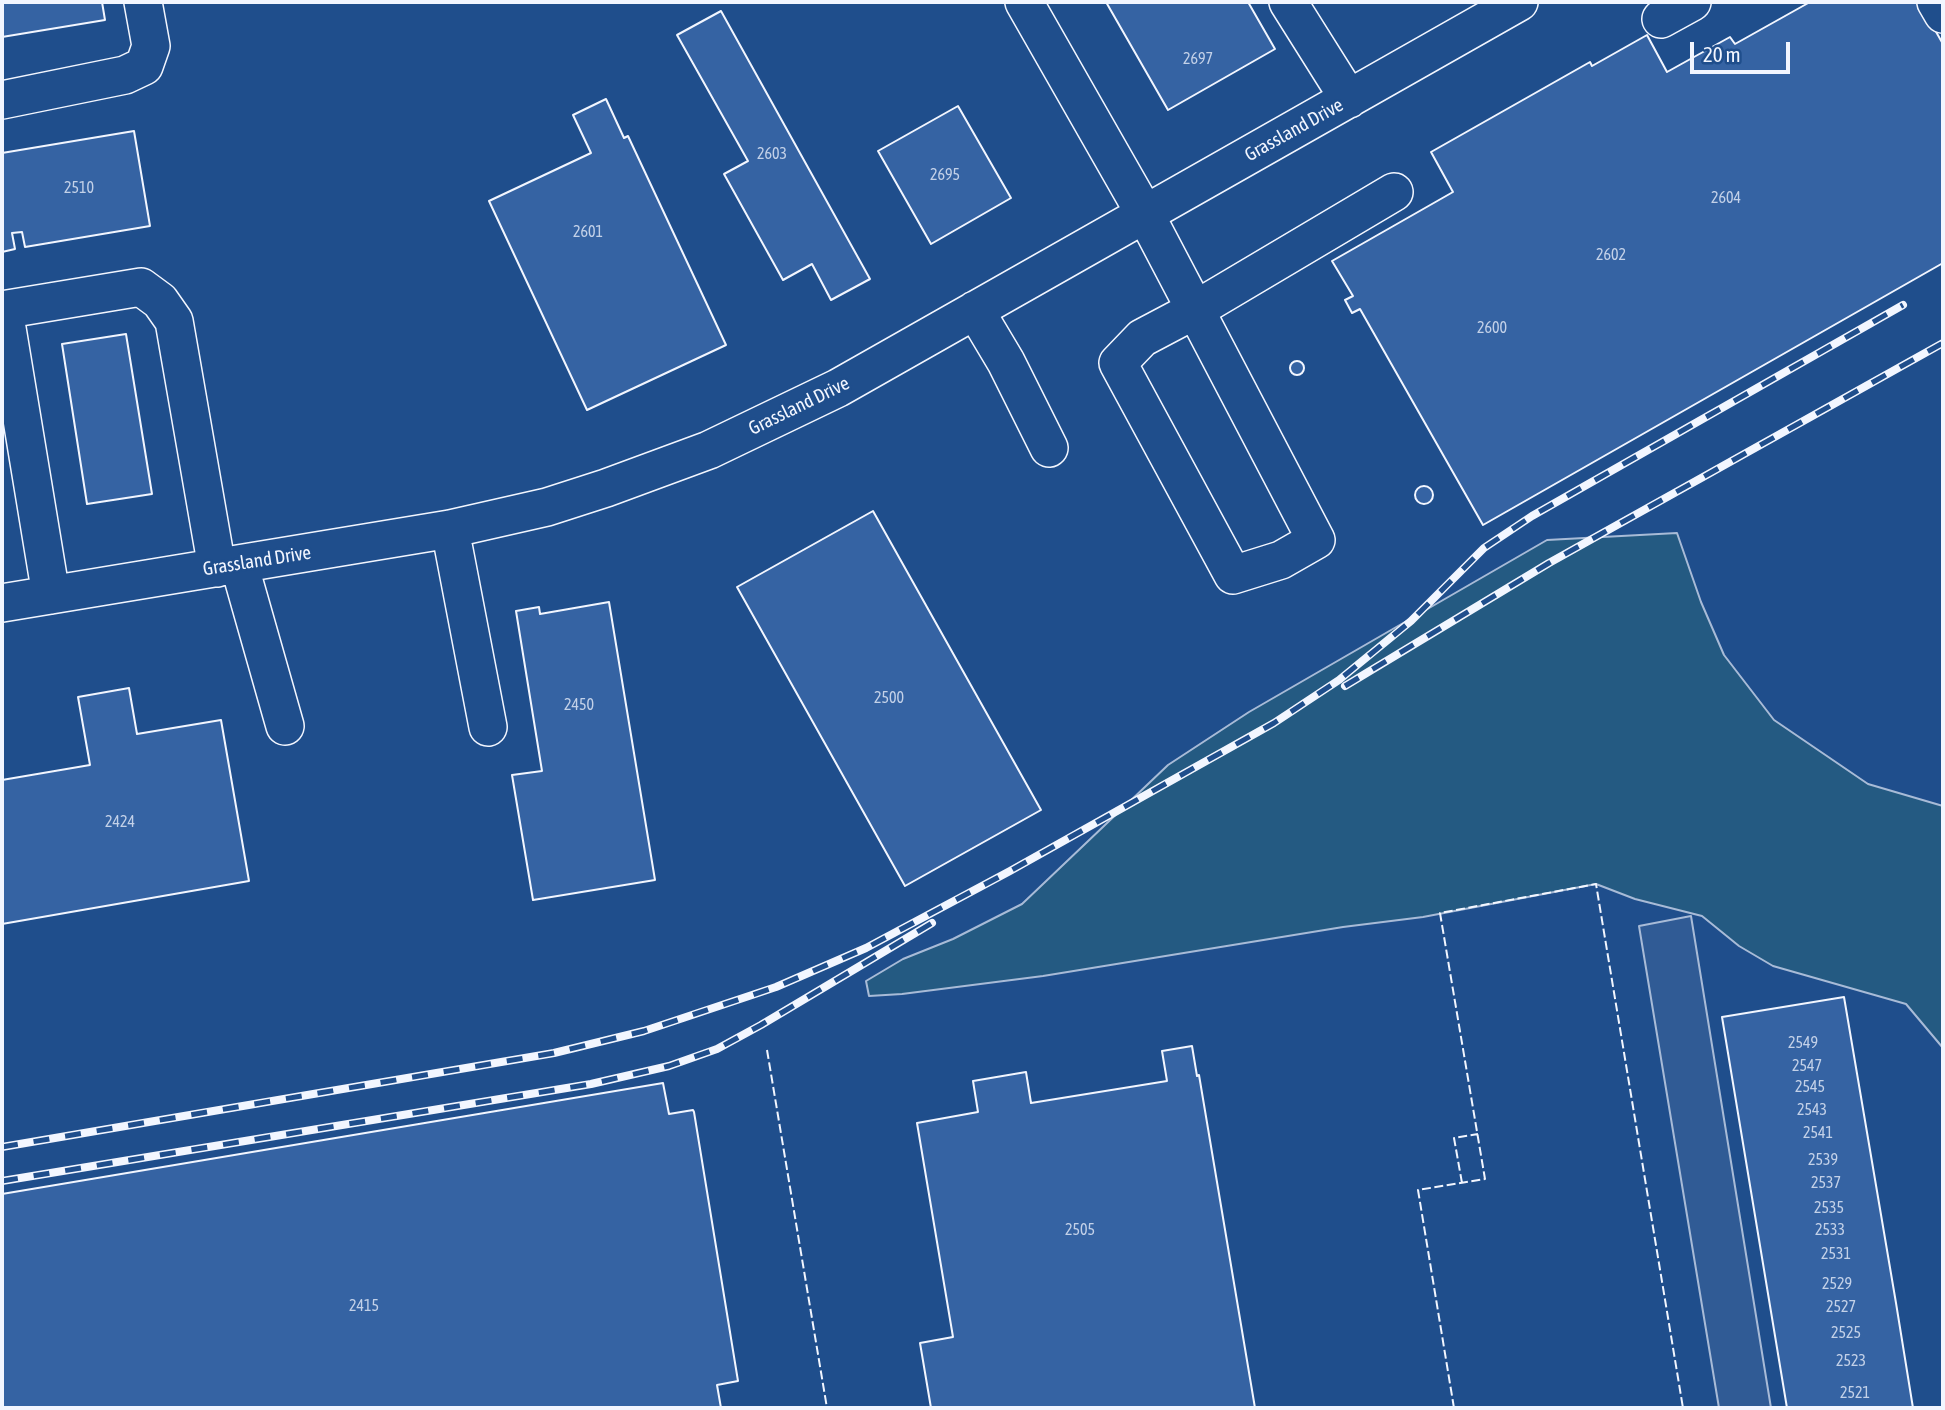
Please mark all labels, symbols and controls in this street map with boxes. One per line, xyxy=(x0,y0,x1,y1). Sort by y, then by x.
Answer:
scale bar xyxy=(1693,28,1793,72)
text: 20 m xyxy=(1703,42,1741,66)
house number: 2697 xyxy=(1183,49,1213,69)
street label: Grassland Drive xyxy=(1241,94,1347,166)
house number: 2603 xyxy=(757,144,787,164)
house number: 2695 xyxy=(930,165,960,185)
house number: 2510 xyxy=(64,178,94,198)
house number: 2604 xyxy=(1711,188,1741,208)
house number: 2601 xyxy=(573,222,603,242)
house number: 2602 xyxy=(1596,245,1626,265)
house number: 2600 xyxy=(1477,318,1507,338)
street label: Grassland Drive xyxy=(745,372,853,440)
street label: Grassland Drive xyxy=(201,541,313,581)
house number: 2500 xyxy=(874,688,904,708)
house number: 2450 xyxy=(564,695,594,715)
house number: 2424 xyxy=(105,812,135,832)
house number: 2549 xyxy=(1788,1033,1818,1053)
house number: 2547 xyxy=(1792,1056,1822,1076)
house number: 2545 xyxy=(1795,1077,1825,1097)
house number: 2543 xyxy=(1797,1100,1827,1120)
house number: 2541 xyxy=(1803,1123,1833,1143)
house number: 2539 xyxy=(1808,1150,1838,1170)
house number: 2537 xyxy=(1811,1173,1841,1193)
house number: 2535 xyxy=(1814,1198,1844,1218)
house number: 2505 xyxy=(1065,1220,1095,1240)
house number: 2533 xyxy=(1815,1220,1845,1240)
house number: 2531 xyxy=(1821,1244,1851,1264)
house number: 2529 xyxy=(1822,1274,1852,1294)
house number: 2415 xyxy=(349,1296,379,1316)
house number: 2527 xyxy=(1826,1297,1856,1317)
house number: 2525 xyxy=(1831,1323,1861,1343)
house number: 2523 xyxy=(1836,1351,1866,1371)
house number: 2521 xyxy=(1840,1383,1870,1403)

